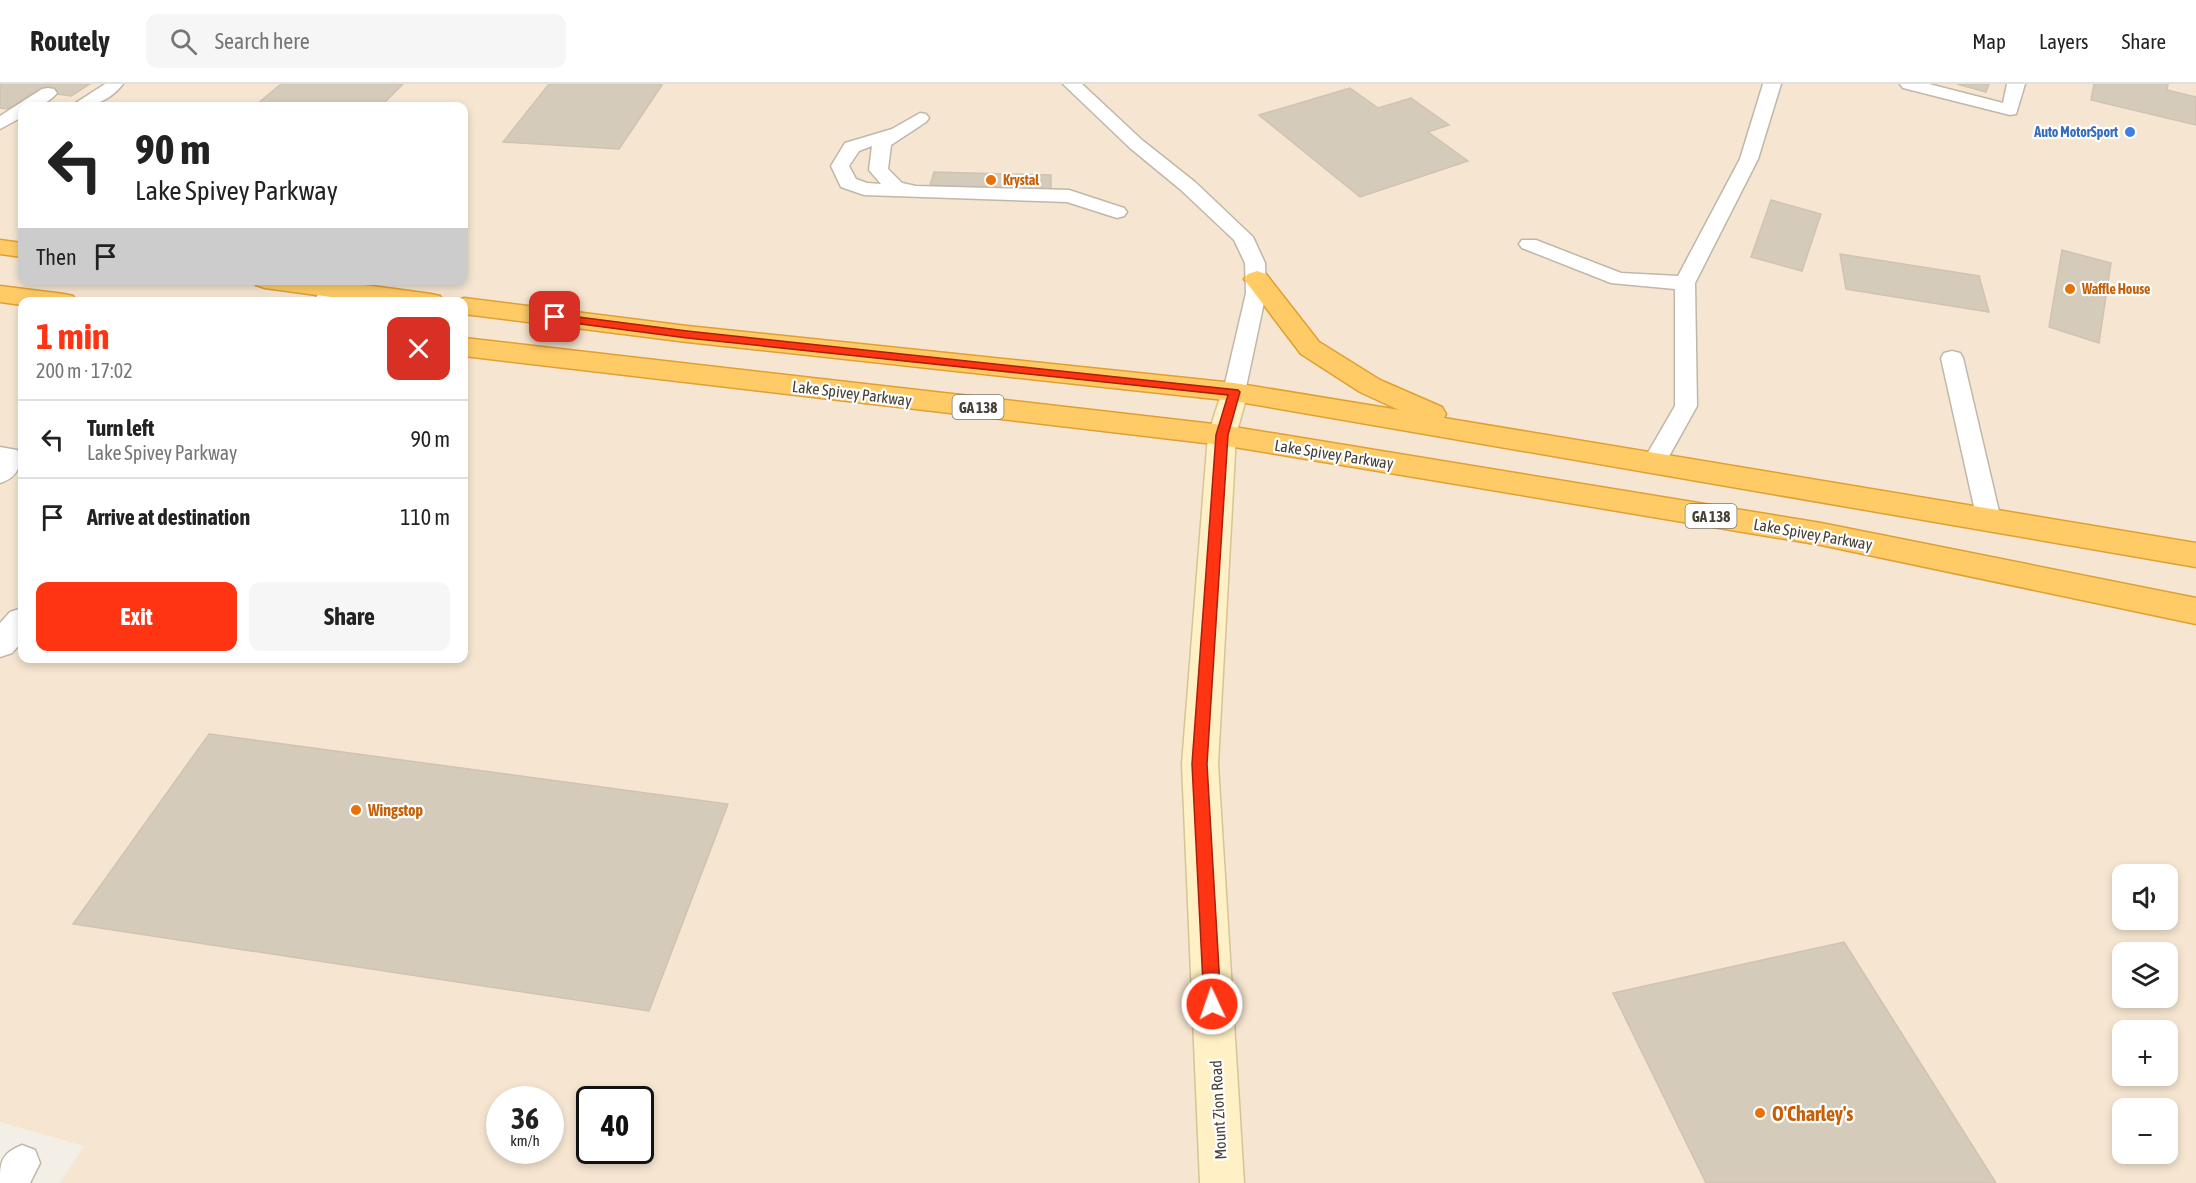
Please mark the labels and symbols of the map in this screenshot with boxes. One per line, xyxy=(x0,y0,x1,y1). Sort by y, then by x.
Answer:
place label: Auto MotorSport xyxy=(2033,124,2118,140)
marker: Auto MotorSport xyxy=(2123,125,2137,139)
place label: Krystal xyxy=(1003,172,1039,188)
marker: Krystal xyxy=(984,173,998,187)
place label: Waffle House xyxy=(2081,281,2150,297)
marker: Waffle House xyxy=(2063,282,2077,296)
pin xyxy=(529,291,580,342)
street label: Lake Spivey Parkway xyxy=(791,377,913,410)
road number: GA 138 xyxy=(952,395,1004,419)
street label: Lake Spivey Parkway xyxy=(1273,436,1395,473)
road number: GA 138 xyxy=(1686,504,1736,528)
street label: Lake Spivey Parkway xyxy=(1752,515,1874,554)
place label: Wingstop xyxy=(367,801,424,819)
marker: Wingstop xyxy=(349,803,363,817)
position arrow xyxy=(1180,972,1244,1036)
street label: Mount Zion Road xyxy=(1206,1060,1230,1160)
speed limit sign: 40 xyxy=(576,1086,654,1164)
place label: O'Charley's xyxy=(1772,1102,1853,1125)
marker: O'Charley's xyxy=(1753,1106,1767,1120)

